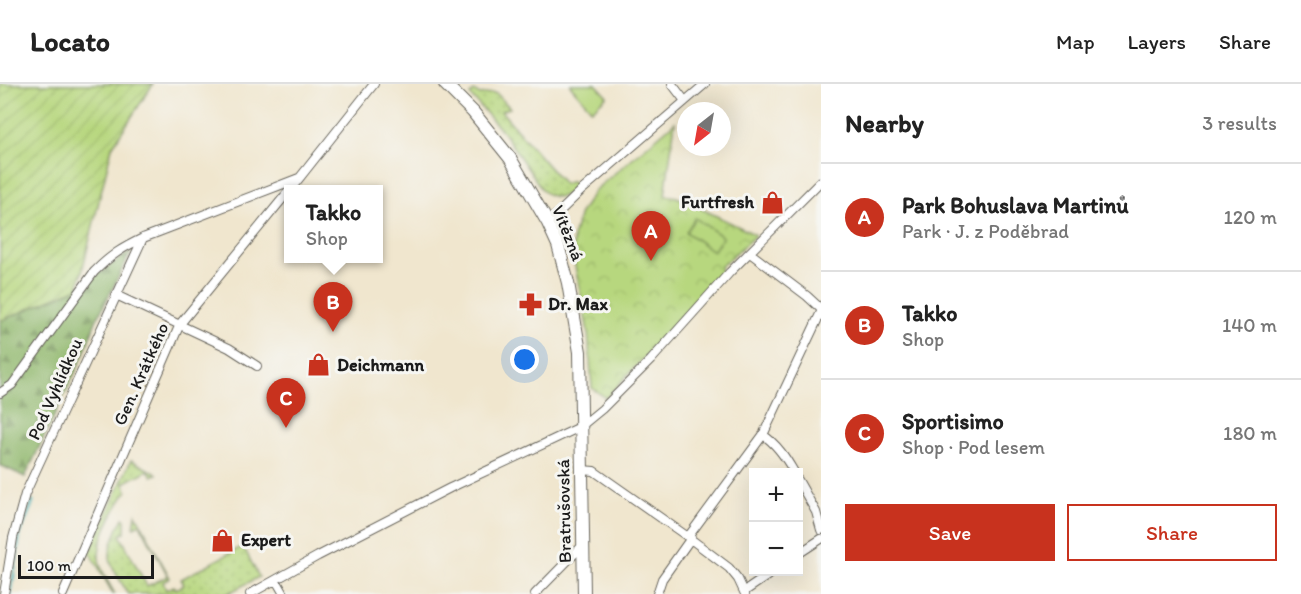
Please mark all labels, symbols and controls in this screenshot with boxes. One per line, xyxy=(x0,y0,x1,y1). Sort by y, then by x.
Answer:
text: Locato xyxy=(30,24,110,58)
text: Map xyxy=(1056,29,1095,54)
text: Layers xyxy=(1128,29,1186,54)
text: Share xyxy=(1219,29,1271,54)
north arrow xyxy=(677,102,731,156)
text: Nearby xyxy=(845,107,924,139)
text: 3 results xyxy=(1202,111,1277,135)
popup xyxy=(284,185,383,263)
shop icon: Furtfresh xyxy=(759,189,785,215)
place label: Furtfresh xyxy=(681,191,754,213)
text: Park Bohuslava Martinů xyxy=(902,192,1129,219)
text: Takko xyxy=(306,199,361,226)
street label: Vítězná xyxy=(547,202,589,265)
text: A xyxy=(858,205,871,229)
text: 120 m xyxy=(1224,205,1277,229)
pin: A xyxy=(632,212,670,261)
text: Park · J. z Poděbrad xyxy=(902,219,1069,243)
text: Shop xyxy=(306,226,348,250)
pin: B xyxy=(314,282,352,332)
pharmacy icon: Dr. Max xyxy=(517,291,543,317)
place label: Dr. Max xyxy=(548,293,608,315)
text: Takko xyxy=(902,300,957,327)
text: B xyxy=(858,313,871,337)
text: 140 m xyxy=(1222,313,1277,337)
street label: Gen. Krátkého xyxy=(109,319,173,429)
text: Shop xyxy=(902,327,944,351)
street label: Pod Vyhlídkou xyxy=(23,334,87,443)
your location xyxy=(510,345,539,374)
shop icon: Deichmann xyxy=(306,352,332,378)
place label: Deichmann xyxy=(337,354,424,376)
pin: C xyxy=(266,378,306,428)
text: Sportisimo xyxy=(902,408,1004,435)
text: C xyxy=(858,421,871,445)
text: 180 m xyxy=(1223,421,1277,445)
text: Shop · Pod lesem xyxy=(902,435,1045,459)
street label: Bratrušovská xyxy=(552,458,576,563)
map controls xyxy=(749,468,803,576)
button: + xyxy=(749,468,803,522)
button: Save xyxy=(845,504,1055,561)
button: Share xyxy=(1067,504,1277,561)
button: − xyxy=(749,522,803,576)
shop icon: Expert xyxy=(210,527,236,553)
place label: Expert xyxy=(241,529,291,551)
scale bar xyxy=(18,552,154,580)
text: 100 m xyxy=(27,556,71,575)

